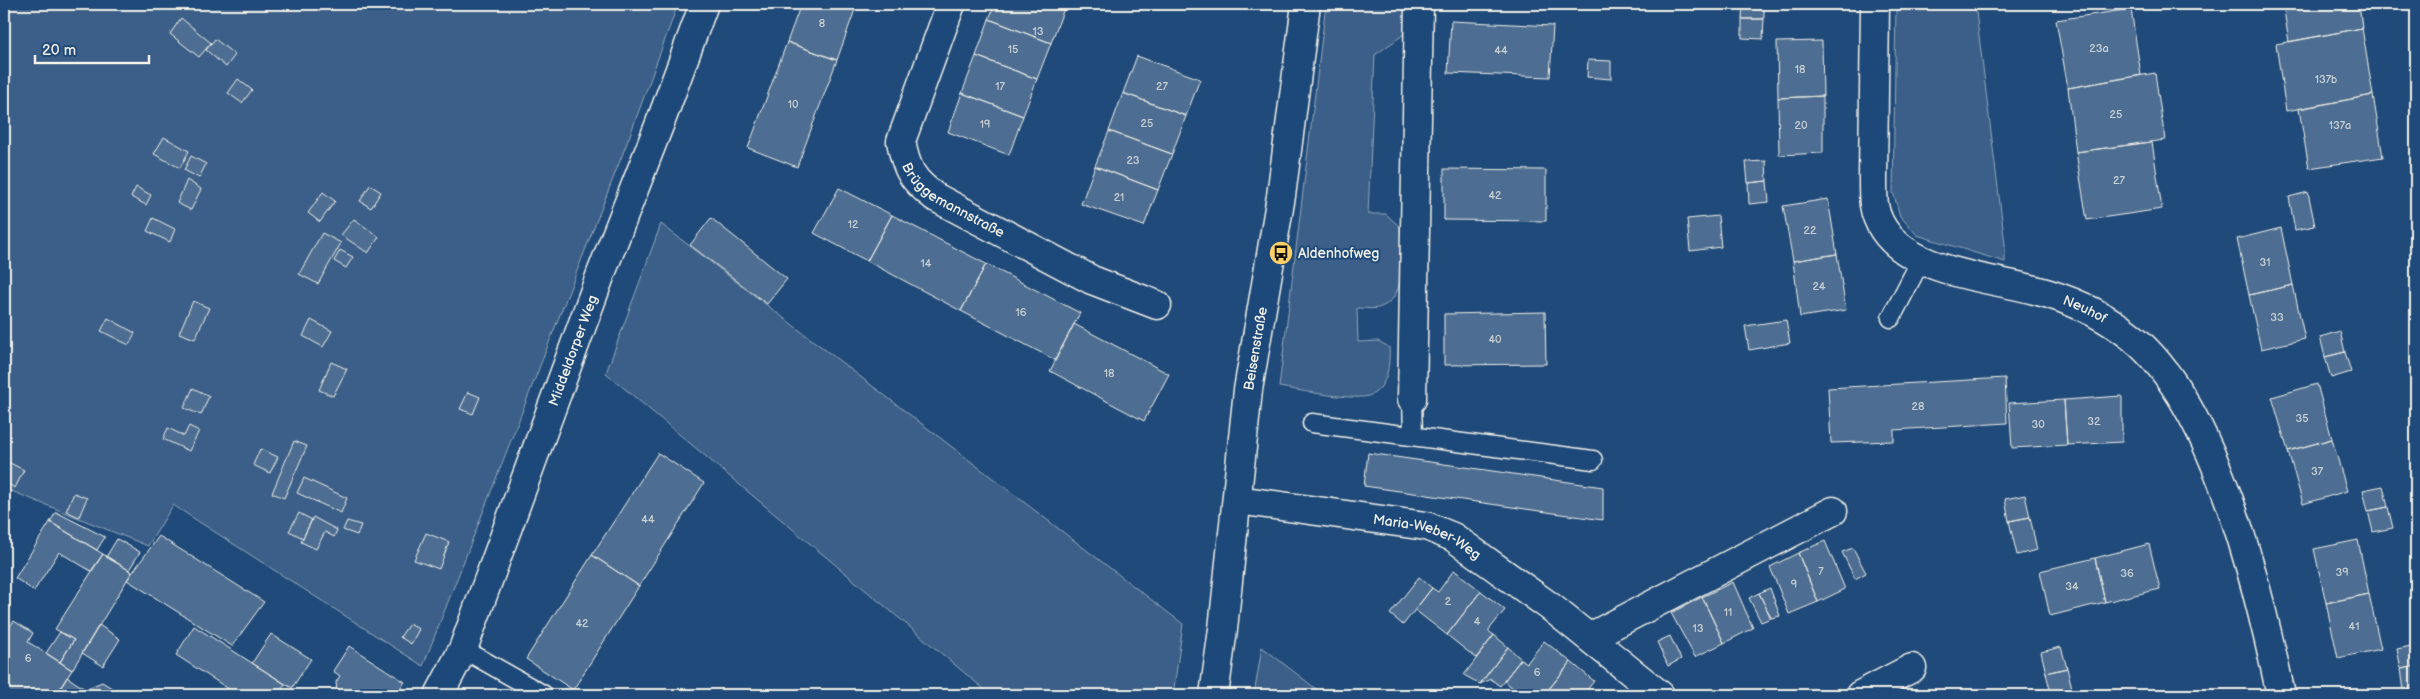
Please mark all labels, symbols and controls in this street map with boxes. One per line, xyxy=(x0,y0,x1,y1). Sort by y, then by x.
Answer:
house number: 8 xyxy=(819,17,825,30)
house number: 13 xyxy=(1032,25,1044,38)
scale bar xyxy=(35,32,149,64)
text: 20 m xyxy=(42,41,76,60)
house number: 23a xyxy=(2089,42,2109,55)
house number: 15 xyxy=(1008,43,1018,56)
house number: 44 xyxy=(1494,44,1508,57)
house number: 18 xyxy=(1795,63,1805,76)
house number: 137b xyxy=(2315,73,2337,86)
house number: 17 xyxy=(995,80,1005,93)
house number: 27 xyxy=(1156,80,1169,93)
house number: 10 xyxy=(788,98,799,111)
house number: 25 xyxy=(2110,108,2122,121)
house number: 25 xyxy=(1141,117,1153,130)
house number: 19 xyxy=(980,118,990,131)
house number: 20 xyxy=(1795,119,1808,132)
house number: 137a xyxy=(2329,119,2351,132)
house number: 23 xyxy=(1126,154,1140,167)
street label: Brüggemannstraße xyxy=(899,160,1008,241)
house number: 27 xyxy=(2113,174,2126,187)
house number: 42 xyxy=(1488,189,1502,202)
house number: 21 xyxy=(1114,191,1124,204)
house number: 12 xyxy=(848,218,859,231)
house number: 22 xyxy=(1804,224,1817,237)
bus stop icon: Aldenhofweg xyxy=(1268,240,1294,266)
place label: Aldenhofweg xyxy=(1298,245,1379,262)
house number: 31 xyxy=(2259,256,2271,269)
house number: 14 xyxy=(921,257,932,270)
house number: 24 xyxy=(1812,280,1826,293)
street label: Neuhof xyxy=(2061,291,2111,327)
street label: Middeldorper Weg xyxy=(545,293,601,408)
street label: Beisenstraße xyxy=(1240,305,1271,392)
house number: 16 xyxy=(1016,306,1027,319)
house number: 33 xyxy=(2270,311,2284,324)
house number: 40 xyxy=(1488,333,1502,346)
house number: 18 xyxy=(1104,367,1114,380)
house number: 28 xyxy=(1912,400,1924,413)
house number: 35 xyxy=(2295,412,2309,425)
house number: 32 xyxy=(2087,415,2101,428)
house number: 30 xyxy=(2031,418,2045,431)
house number: 37 xyxy=(2311,465,2324,478)
street label: Maria-Weber-Weg xyxy=(1372,510,1485,563)
house number: 44 xyxy=(641,513,655,526)
house number: 7 xyxy=(1818,565,1824,578)
house number: 39 xyxy=(2335,566,2349,579)
house number: 36 xyxy=(2120,567,2134,580)
house number: 9 xyxy=(1791,578,1797,591)
house number: 34 xyxy=(2065,580,2079,593)
house number: 2 xyxy=(1445,595,1452,608)
house number: 11 xyxy=(1724,606,1732,619)
house number: 4 xyxy=(1474,615,1481,628)
house number: 42 xyxy=(575,617,589,630)
house number: 41 xyxy=(2349,620,2359,633)
house number: 13 xyxy=(1692,622,1704,635)
house number: 6 xyxy=(25,652,32,665)
house number: 6 xyxy=(1534,666,1541,679)

